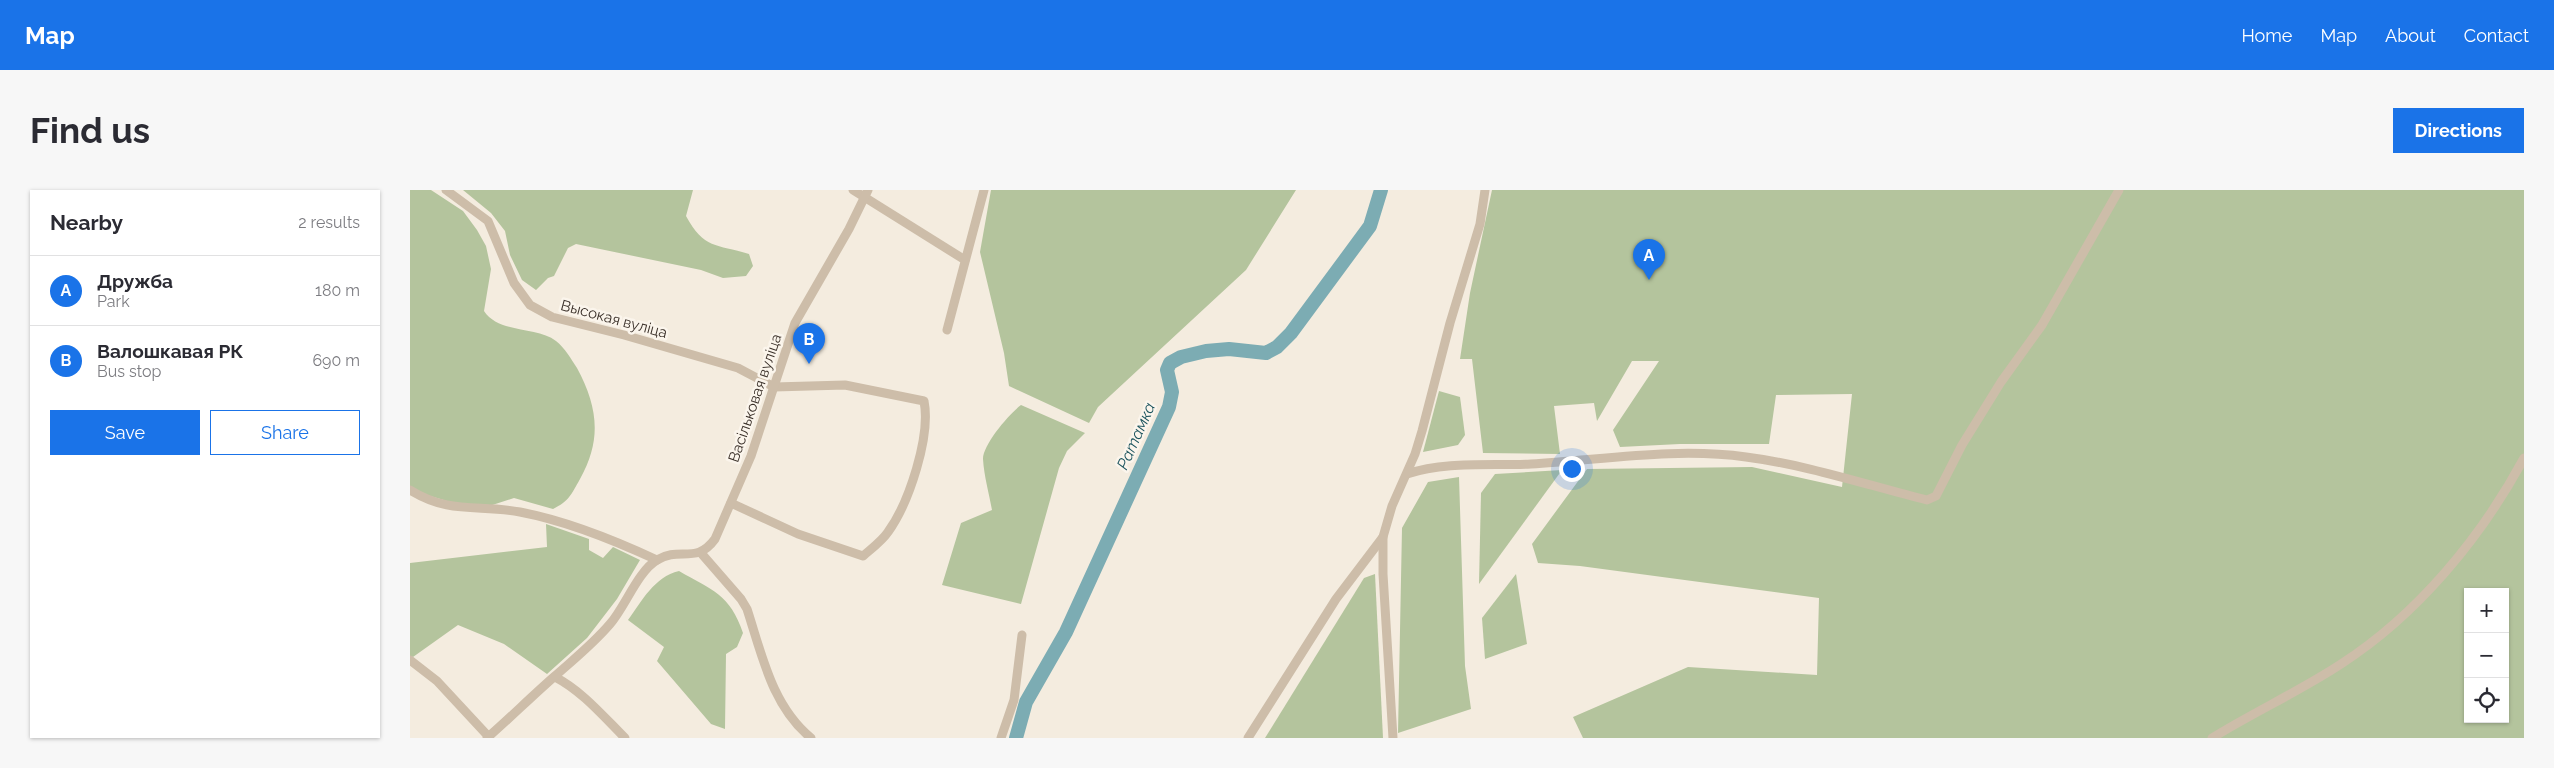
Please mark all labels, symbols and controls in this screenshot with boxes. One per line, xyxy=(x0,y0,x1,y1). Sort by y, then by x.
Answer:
text: Map xyxy=(25,21,75,50)
text: Home xyxy=(2241,25,2292,46)
text: Map xyxy=(2320,25,2357,46)
text: About xyxy=(2385,25,2436,46)
text: Contact xyxy=(2464,25,2529,46)
button: Directions xyxy=(2393,108,2524,153)
text: Find us xyxy=(30,110,150,151)
text: Nearby xyxy=(50,210,123,235)
text: 2 results xyxy=(298,213,360,232)
pin: A xyxy=(1633,239,1665,280)
text: Дружба xyxy=(97,270,173,292)
text: A xyxy=(61,281,71,300)
text: 180 m xyxy=(315,281,360,300)
text: Park xyxy=(97,292,130,311)
street label: Высокая вуліца xyxy=(559,296,669,342)
pin: B xyxy=(793,323,825,364)
street label: Васільковая вуліца xyxy=(725,331,785,465)
text: Валошкавая РК xyxy=(97,340,243,362)
text: B xyxy=(61,351,71,370)
text: 690 m xyxy=(312,351,360,370)
text: Bus stop xyxy=(97,362,161,381)
water label: Ратамка xyxy=(1113,399,1159,472)
button: Save xyxy=(50,410,200,455)
button: Share xyxy=(210,410,360,455)
your location xyxy=(1559,456,1585,482)
map controls xyxy=(2464,588,2509,723)
button: + xyxy=(2464,588,2509,633)
button: − xyxy=(2464,633,2509,678)
button: locate xyxy=(2464,678,2509,723)

